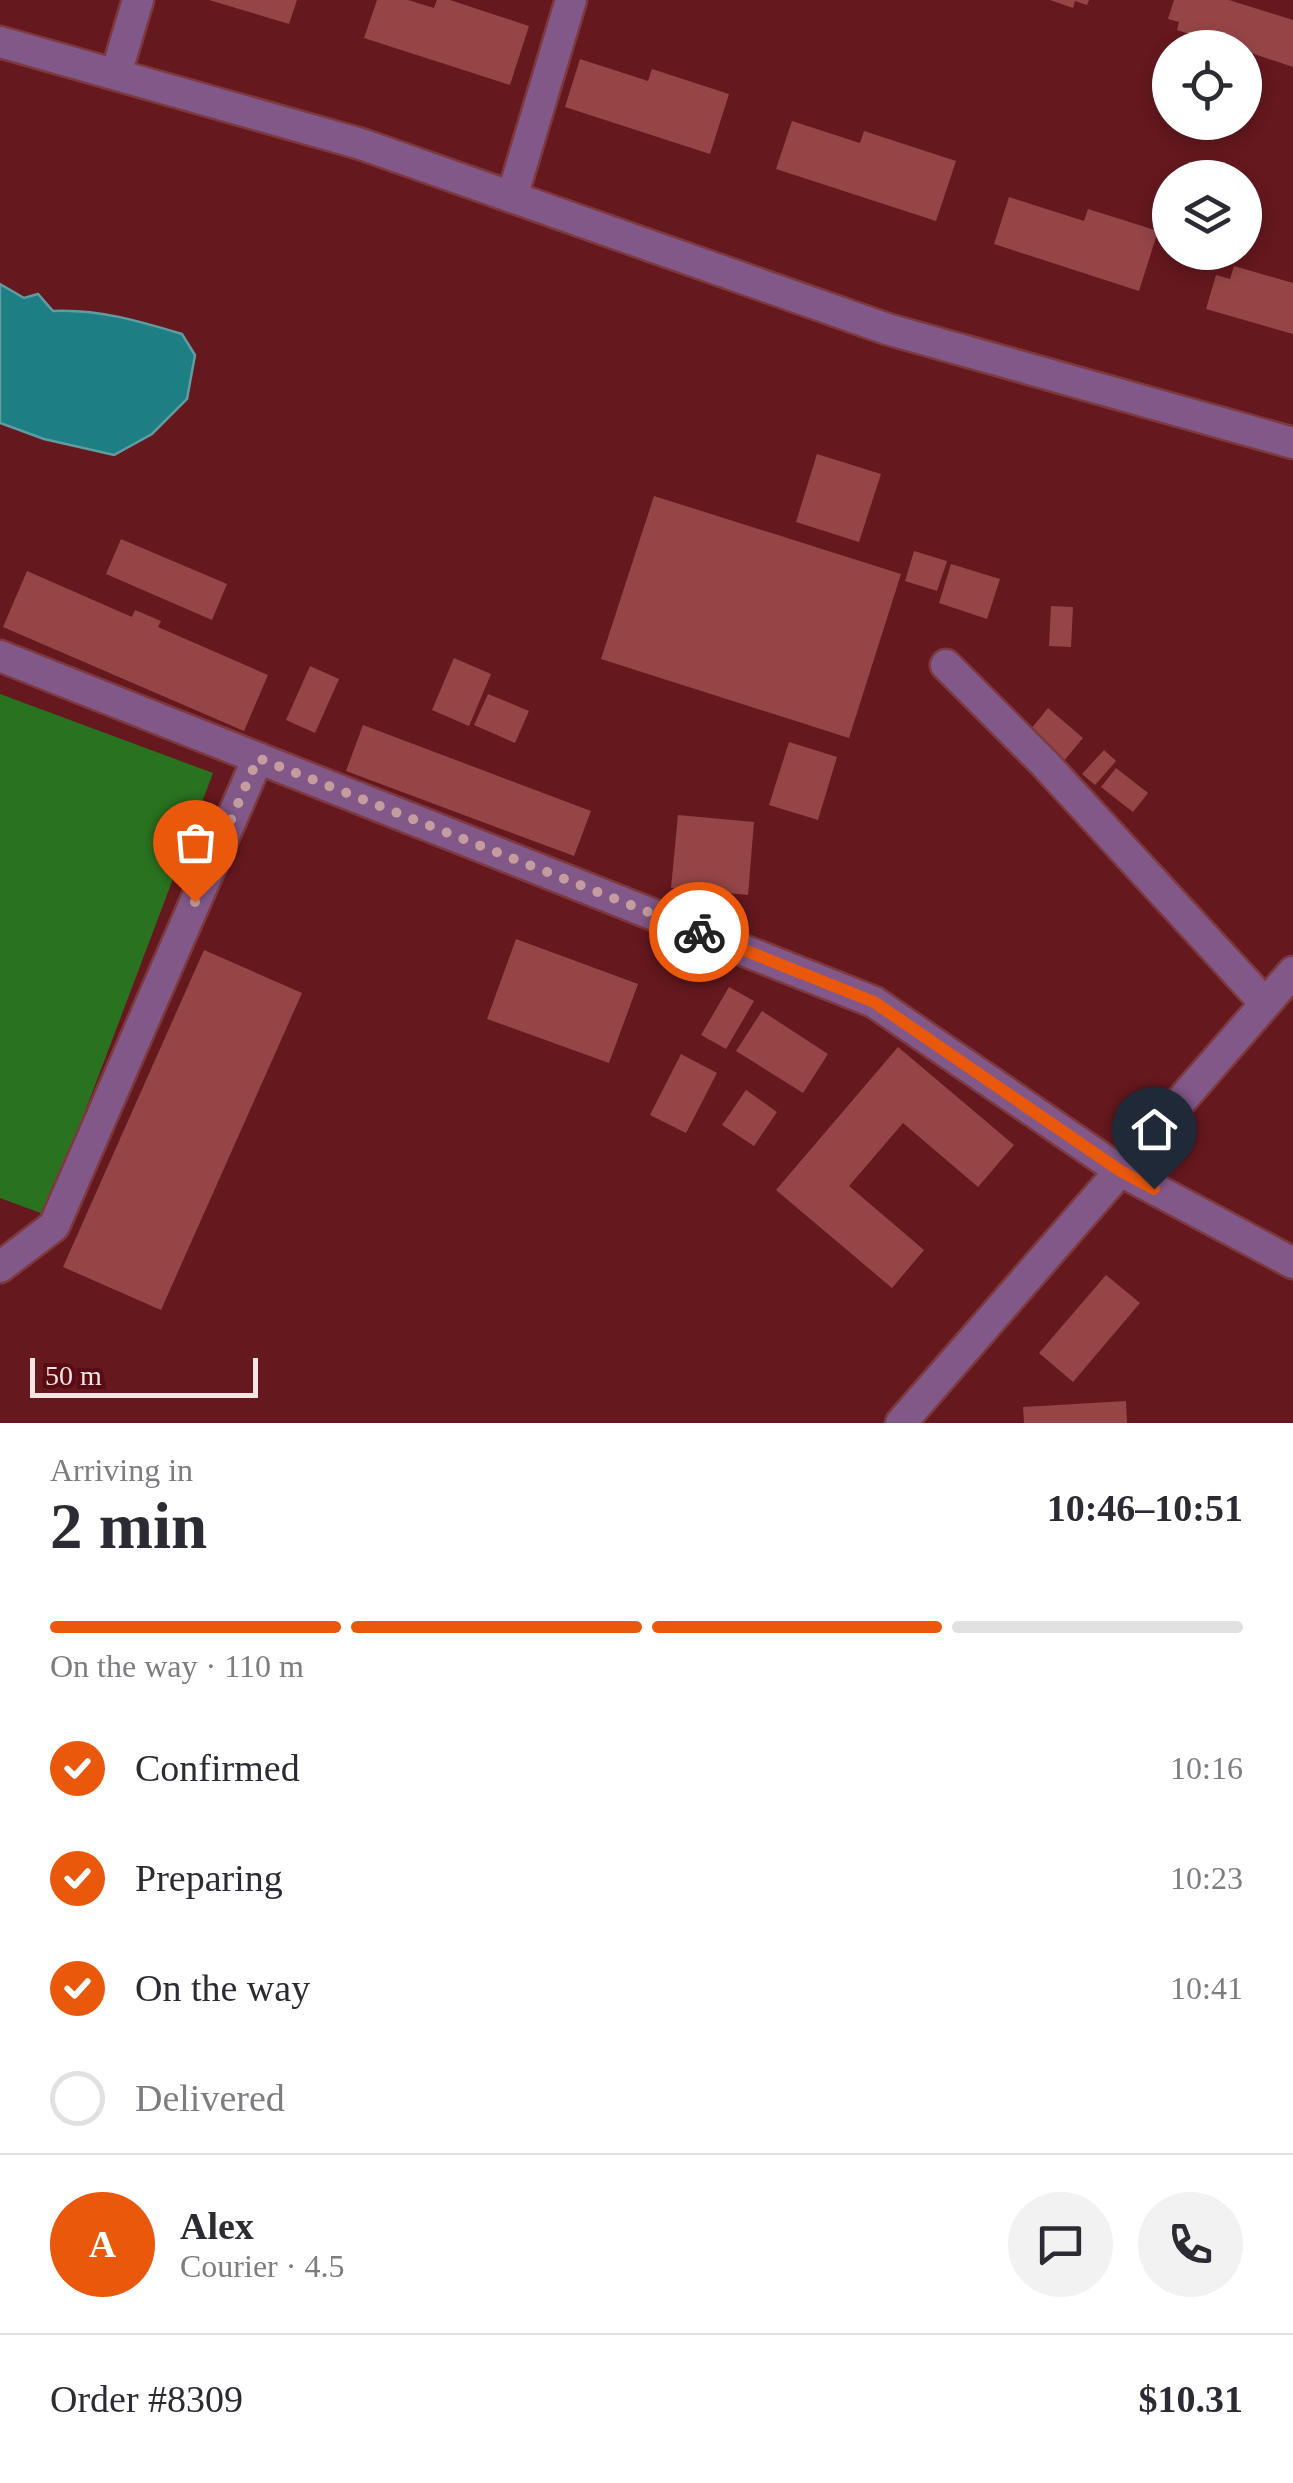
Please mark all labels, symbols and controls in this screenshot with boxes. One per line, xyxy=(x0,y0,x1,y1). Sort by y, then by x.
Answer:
map controls xyxy=(1152,30,1262,270)
button: locate xyxy=(1152,30,1262,140)
button: layers xyxy=(1152,160,1262,270)
pin xyxy=(153,800,238,903)
icon: bag xyxy=(168,815,223,870)
courier xyxy=(649,882,749,982)
icon: bike xyxy=(672,905,727,960)
pin xyxy=(1112,1087,1197,1190)
icon: home xyxy=(1127,1102,1182,1157)
scale bar xyxy=(30,1353,258,1398)
text: 50 m xyxy=(45,1360,102,1391)
text: Arriving in xyxy=(50,1452,193,1488)
text: 10:46–10:51 xyxy=(1047,1487,1243,1529)
text: 2 min xyxy=(50,1490,207,1562)
text: On the way · 110 m xyxy=(50,1648,304,1684)
icon: check xyxy=(50,1741,105,1796)
text: Confirmed xyxy=(135,1747,300,1789)
text: 10:16 xyxy=(1170,1750,1243,1786)
icon: check xyxy=(50,1851,105,1906)
text: Preparing xyxy=(135,1857,283,1899)
text: 10:23 xyxy=(1170,1860,1243,1896)
icon: check xyxy=(50,1961,105,2016)
text: On the way xyxy=(135,1967,310,2009)
text: 10:41 xyxy=(1170,1970,1243,2006)
text: Delivered xyxy=(135,2077,285,2119)
button: chat xyxy=(1008,2192,1113,2297)
button: phone xyxy=(1138,2192,1243,2297)
text: Alex xyxy=(180,2205,254,2247)
text: A xyxy=(89,2223,116,2265)
text: Courier · 4.5 xyxy=(180,2248,344,2284)
text: Order #8309 xyxy=(50,2378,243,2420)
text: $10.31 xyxy=(1139,2378,1243,2420)

